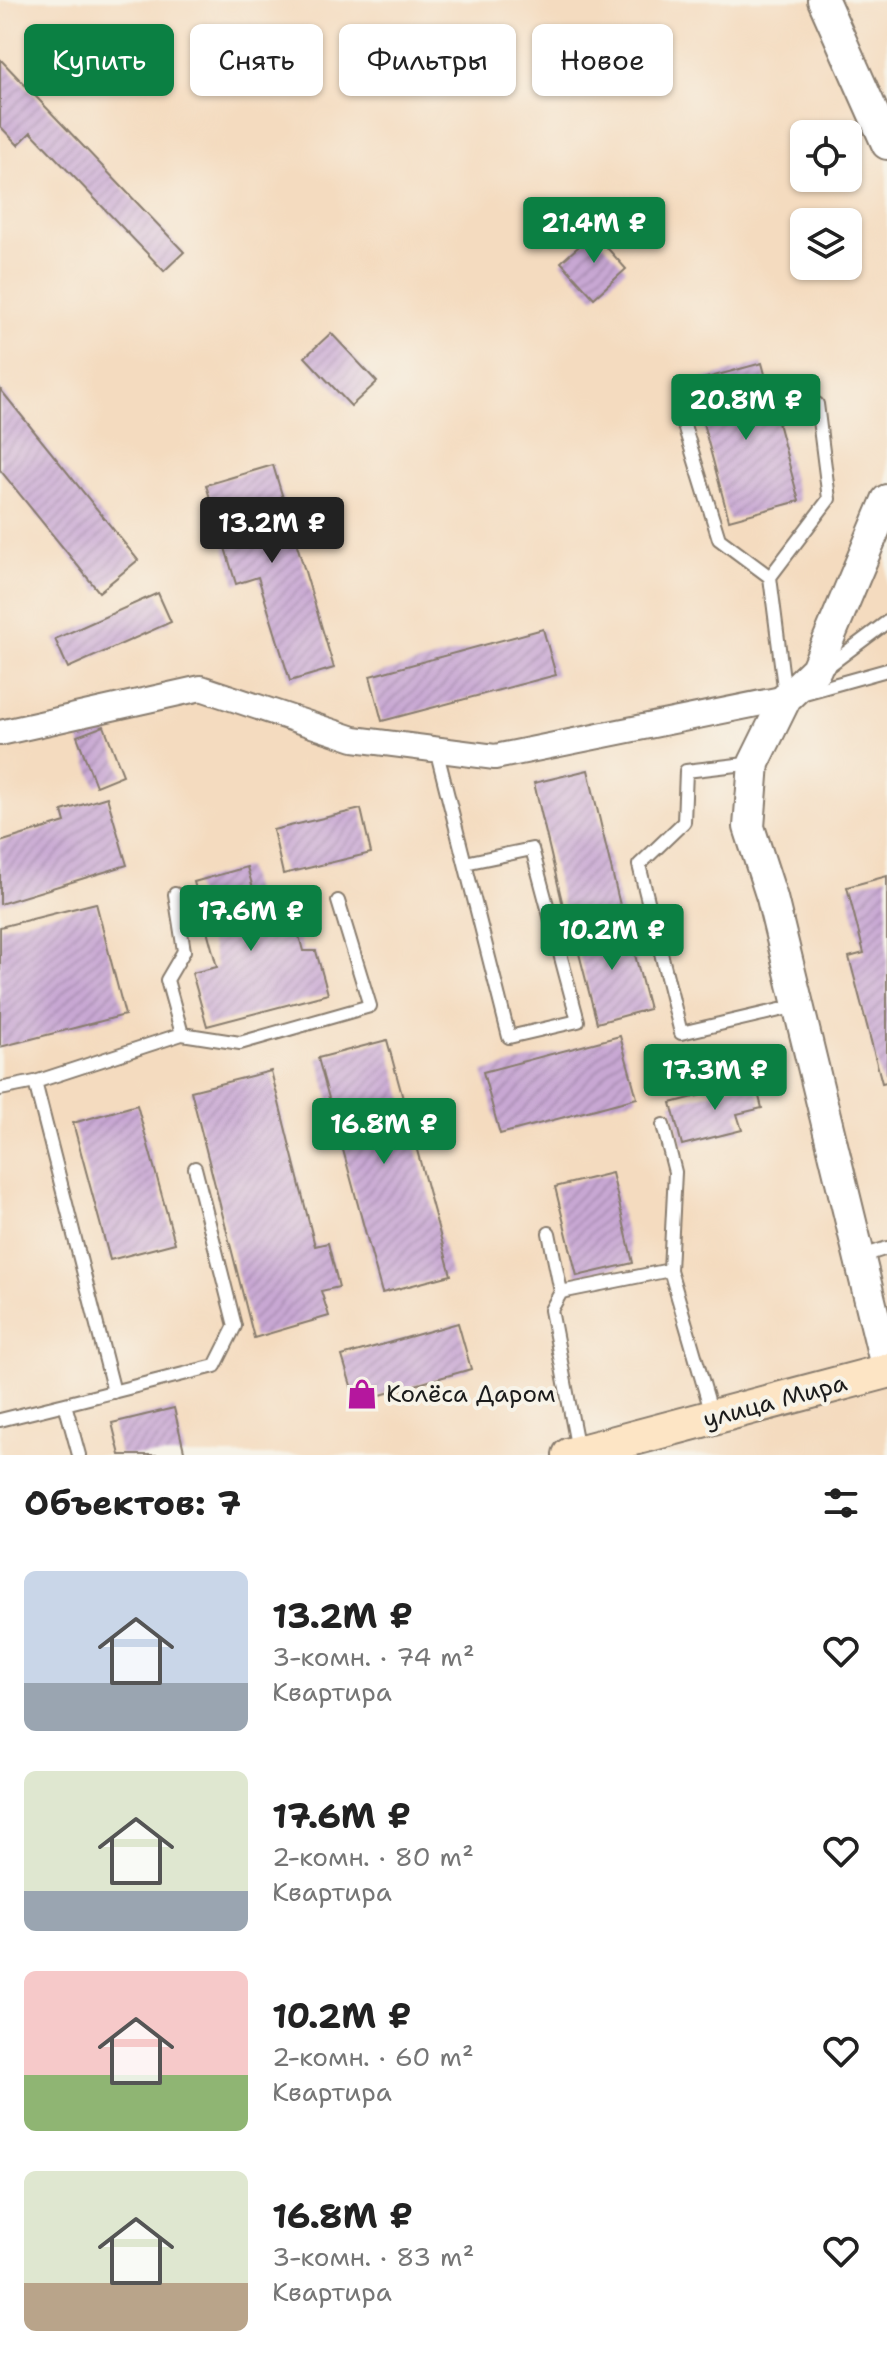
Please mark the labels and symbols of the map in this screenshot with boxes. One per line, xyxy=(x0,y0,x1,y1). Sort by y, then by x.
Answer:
pin: 21.4M ₽ xyxy=(520,197,668,265)
pin: 20.8M ₽ xyxy=(672,374,820,442)
pin: 13.2M ₽ xyxy=(198,497,346,565)
pin: 17.6M ₽ xyxy=(177,885,325,953)
pin: 10.2M ₽ xyxy=(538,904,686,972)
pin: 17.3M ₽ xyxy=(641,1044,789,1112)
pin: 16.8M ₽ xyxy=(310,1098,458,1166)
street label: улица Мира xyxy=(699,1366,851,1436)
shop icon: Колёса Даром xyxy=(345,1377,379,1411)
place label: Колёса Даром xyxy=(386,1378,556,1410)

